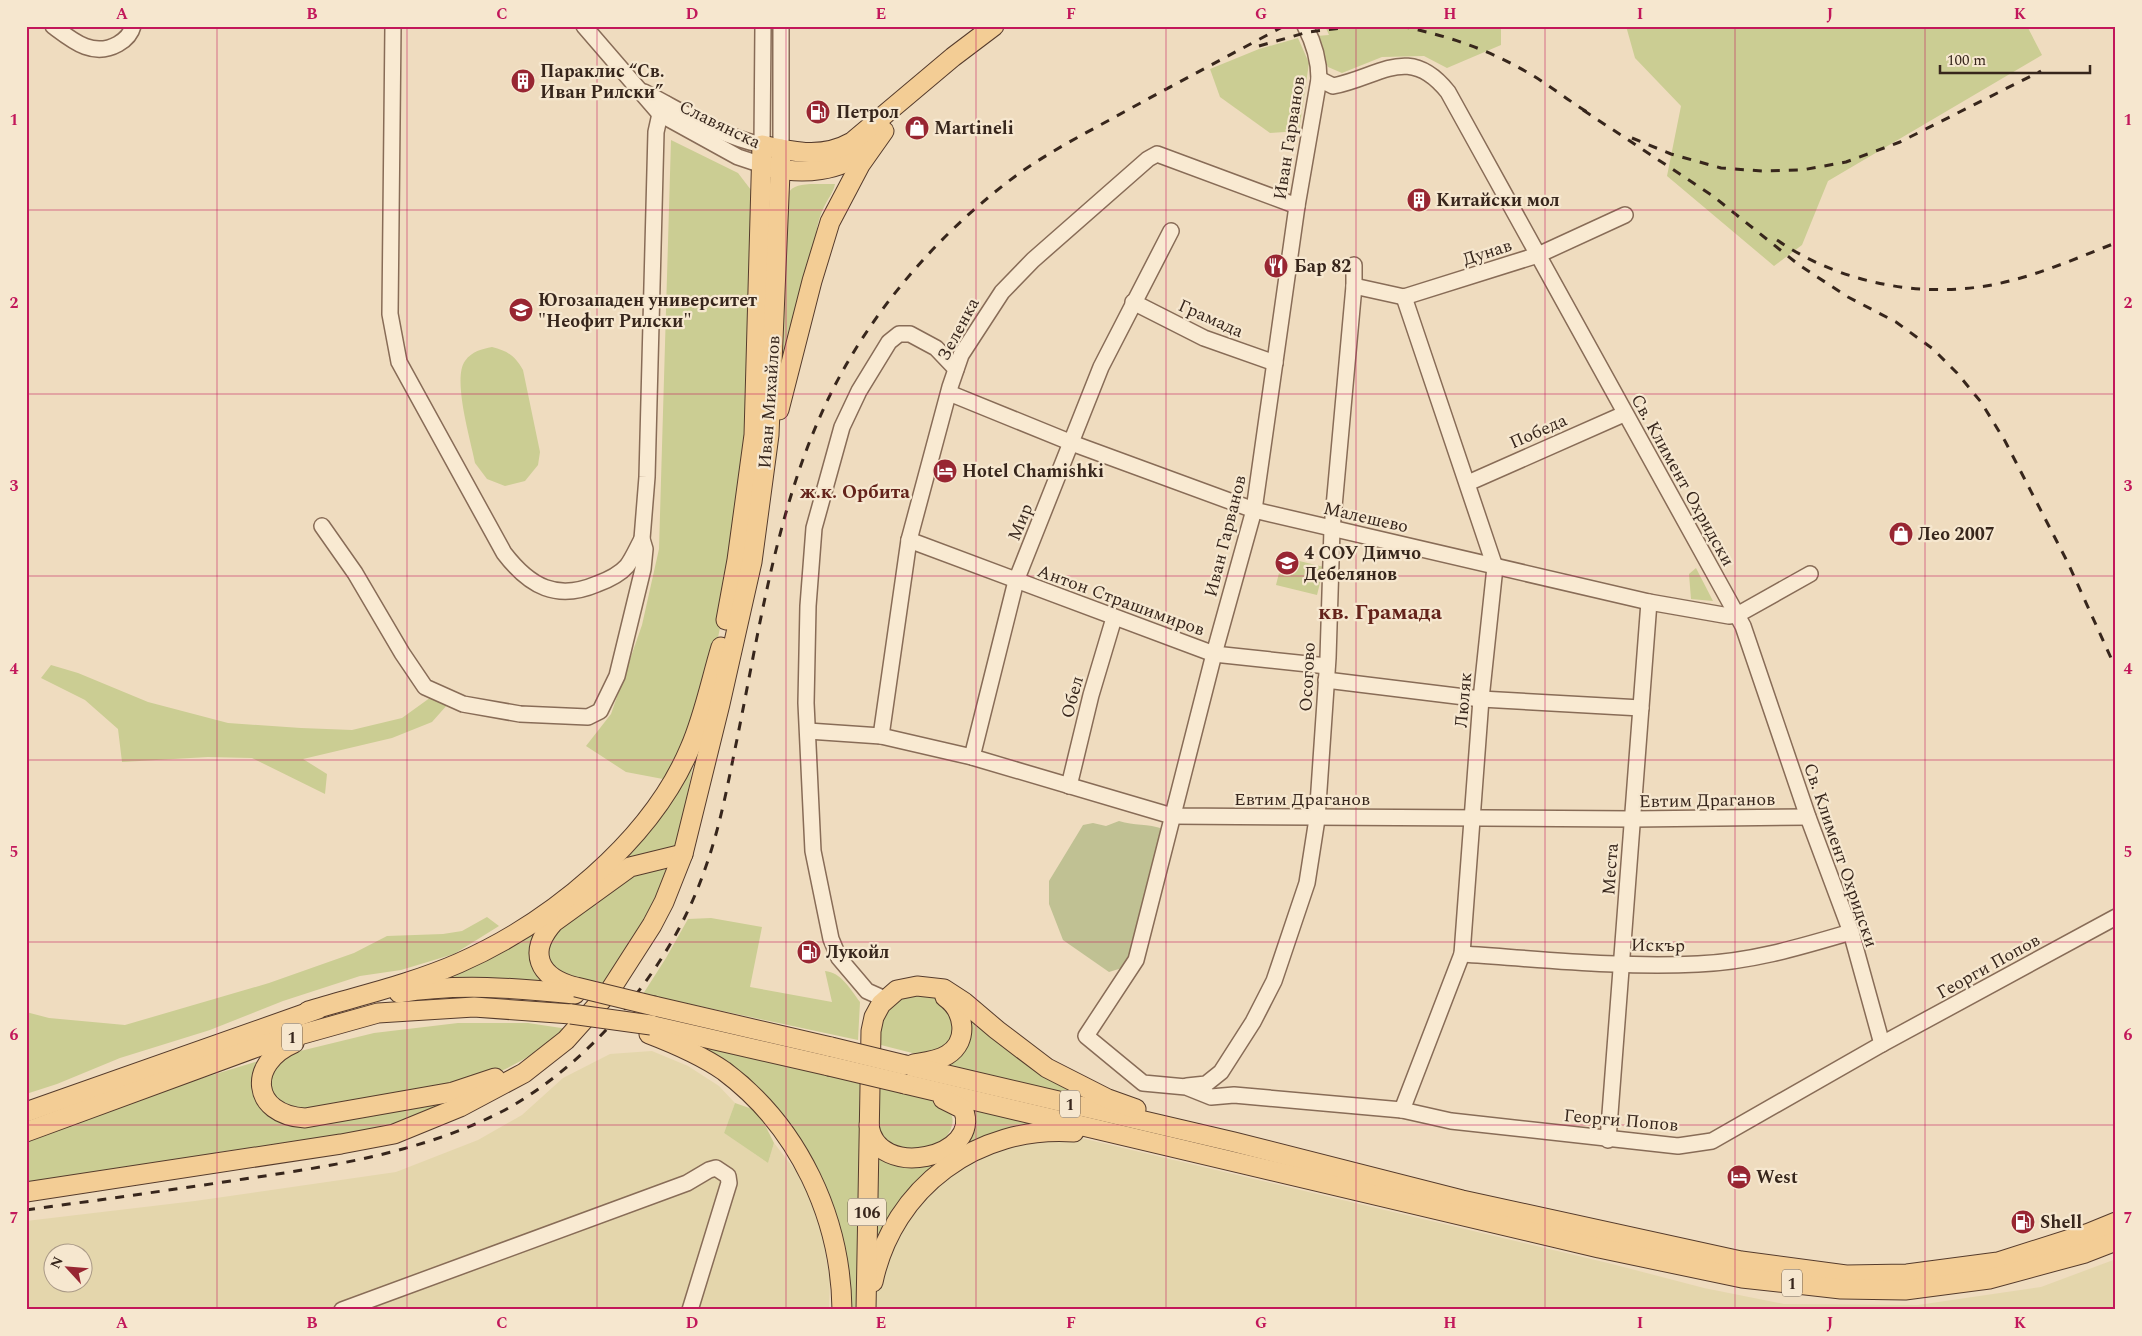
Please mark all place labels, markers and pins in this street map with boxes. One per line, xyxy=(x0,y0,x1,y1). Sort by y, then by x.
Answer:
place label: Параклис “Св. Иван Рилски” xyxy=(540,58,665,106)
building icon: Параклис “Св. Иван Рилски” xyxy=(510,68,536,94)
fuel station icon: Петрол xyxy=(805,99,831,125)
place label: Петрол xyxy=(836,99,899,126)
shop icon: Martineli xyxy=(904,115,930,141)
place label: Martineli xyxy=(934,115,1014,142)
building icon: Китайски мол xyxy=(1406,187,1432,213)
place label: Китайски мол xyxy=(1436,187,1560,214)
restaurant icon: Бар 82 xyxy=(1263,253,1289,279)
place label: Бар 82 xyxy=(1294,253,1351,280)
place label: Югозападен университет "Неофит Рилски" xyxy=(538,287,757,335)
school or university icon: Югозападен университет "Неофит Рилски" xyxy=(508,297,534,323)
hotel icon: Hotel Chamishki xyxy=(932,458,958,484)
place label: Hotel Chamishki xyxy=(962,458,1104,485)
shop icon: Лео 2007 xyxy=(1888,521,1914,547)
place label: Лео 2007 xyxy=(1918,521,1995,548)
place label: 4 СОУ Димчо Дебелянов xyxy=(1304,540,1421,588)
school or university icon: 4 СОУ Димчо Дебелянов xyxy=(1274,550,1300,576)
fuel station icon: Лукойл xyxy=(796,939,822,965)
place label: Лукойл xyxy=(826,939,889,966)
hotel icon: West xyxy=(1726,1164,1752,1190)
place label: West xyxy=(1756,1164,1798,1191)
fuel station icon: Shell xyxy=(2010,1209,2036,1235)
place label: Shell xyxy=(2040,1209,2082,1236)

